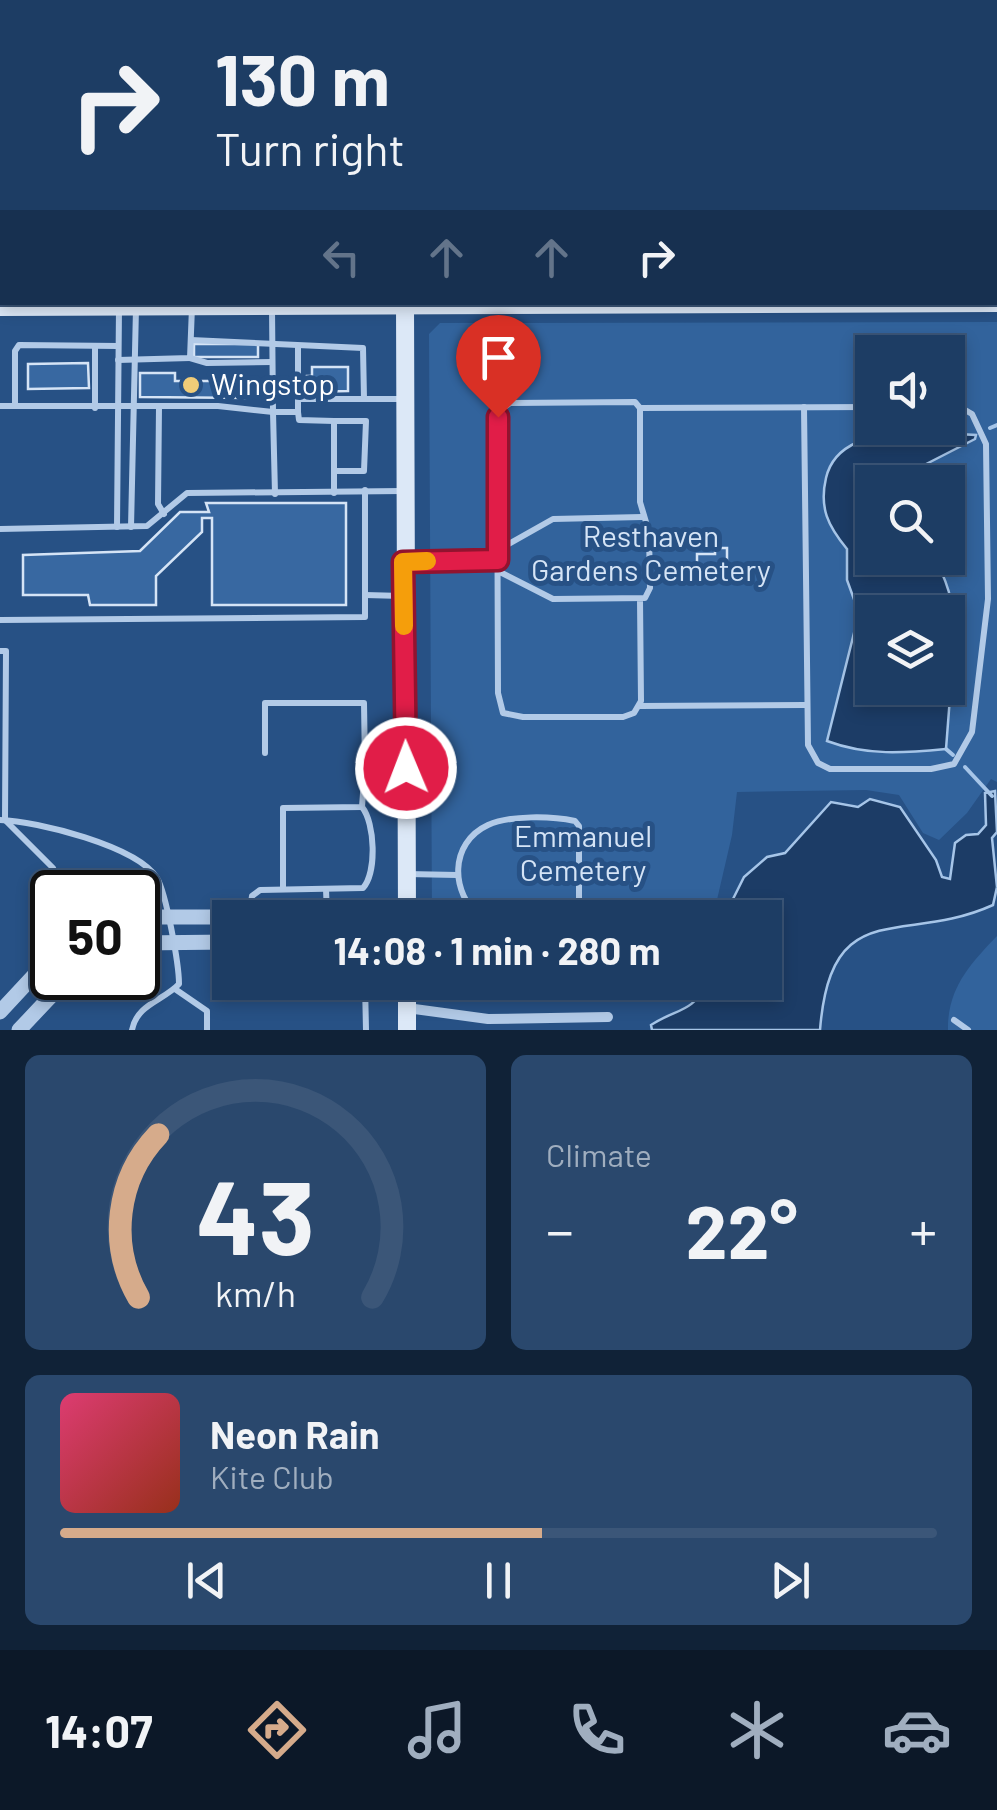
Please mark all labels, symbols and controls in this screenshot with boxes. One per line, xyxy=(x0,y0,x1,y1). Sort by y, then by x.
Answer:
text: 130 m xyxy=(215,36,390,120)
icon: right xyxy=(50,40,180,170)
text: Turn right xyxy=(215,121,405,175)
icon: left xyxy=(314,230,369,285)
icon: ahead xyxy=(419,230,474,285)
icon: ahead xyxy=(524,230,579,285)
icon: right xyxy=(629,230,684,285)
pin xyxy=(456,315,541,418)
icon: arrive xyxy=(471,330,526,385)
map controls xyxy=(855,335,965,705)
button: sound xyxy=(855,335,965,445)
place label: Wingstop xyxy=(211,365,335,401)
marker: Wingstop xyxy=(180,374,202,396)
button: search xyxy=(855,465,965,575)
park label: Resthaven Gardens Cemetery xyxy=(531,517,771,587)
button: layers xyxy=(855,595,965,705)
position arrow xyxy=(354,716,458,820)
park label: Emmanuel Cemetery xyxy=(514,817,652,887)
speed limit sign: 50 xyxy=(30,870,160,1000)
text: 14:08 · 1 min · 280 m xyxy=(334,927,660,973)
text: Climate xyxy=(546,1135,652,1173)
text: 43 xyxy=(196,1151,315,1276)
text: 22° xyxy=(685,1184,798,1274)
text: − xyxy=(546,1196,574,1262)
text: + xyxy=(909,1196,937,1262)
text: km/h xyxy=(215,1271,296,1314)
text: Neon Rain xyxy=(210,1411,379,1457)
text: Kite Club xyxy=(210,1457,334,1495)
icon: previous xyxy=(179,1553,234,1608)
icon: pause xyxy=(471,1553,526,1608)
icon: next xyxy=(763,1553,818,1608)
icon: directions xyxy=(242,1695,312,1765)
icon: music xyxy=(402,1695,472,1765)
icon: phone xyxy=(562,1695,632,1765)
icon: climate xyxy=(722,1695,792,1765)
icon: car xyxy=(882,1695,952,1765)
text: 14:07 xyxy=(45,1703,152,1757)

